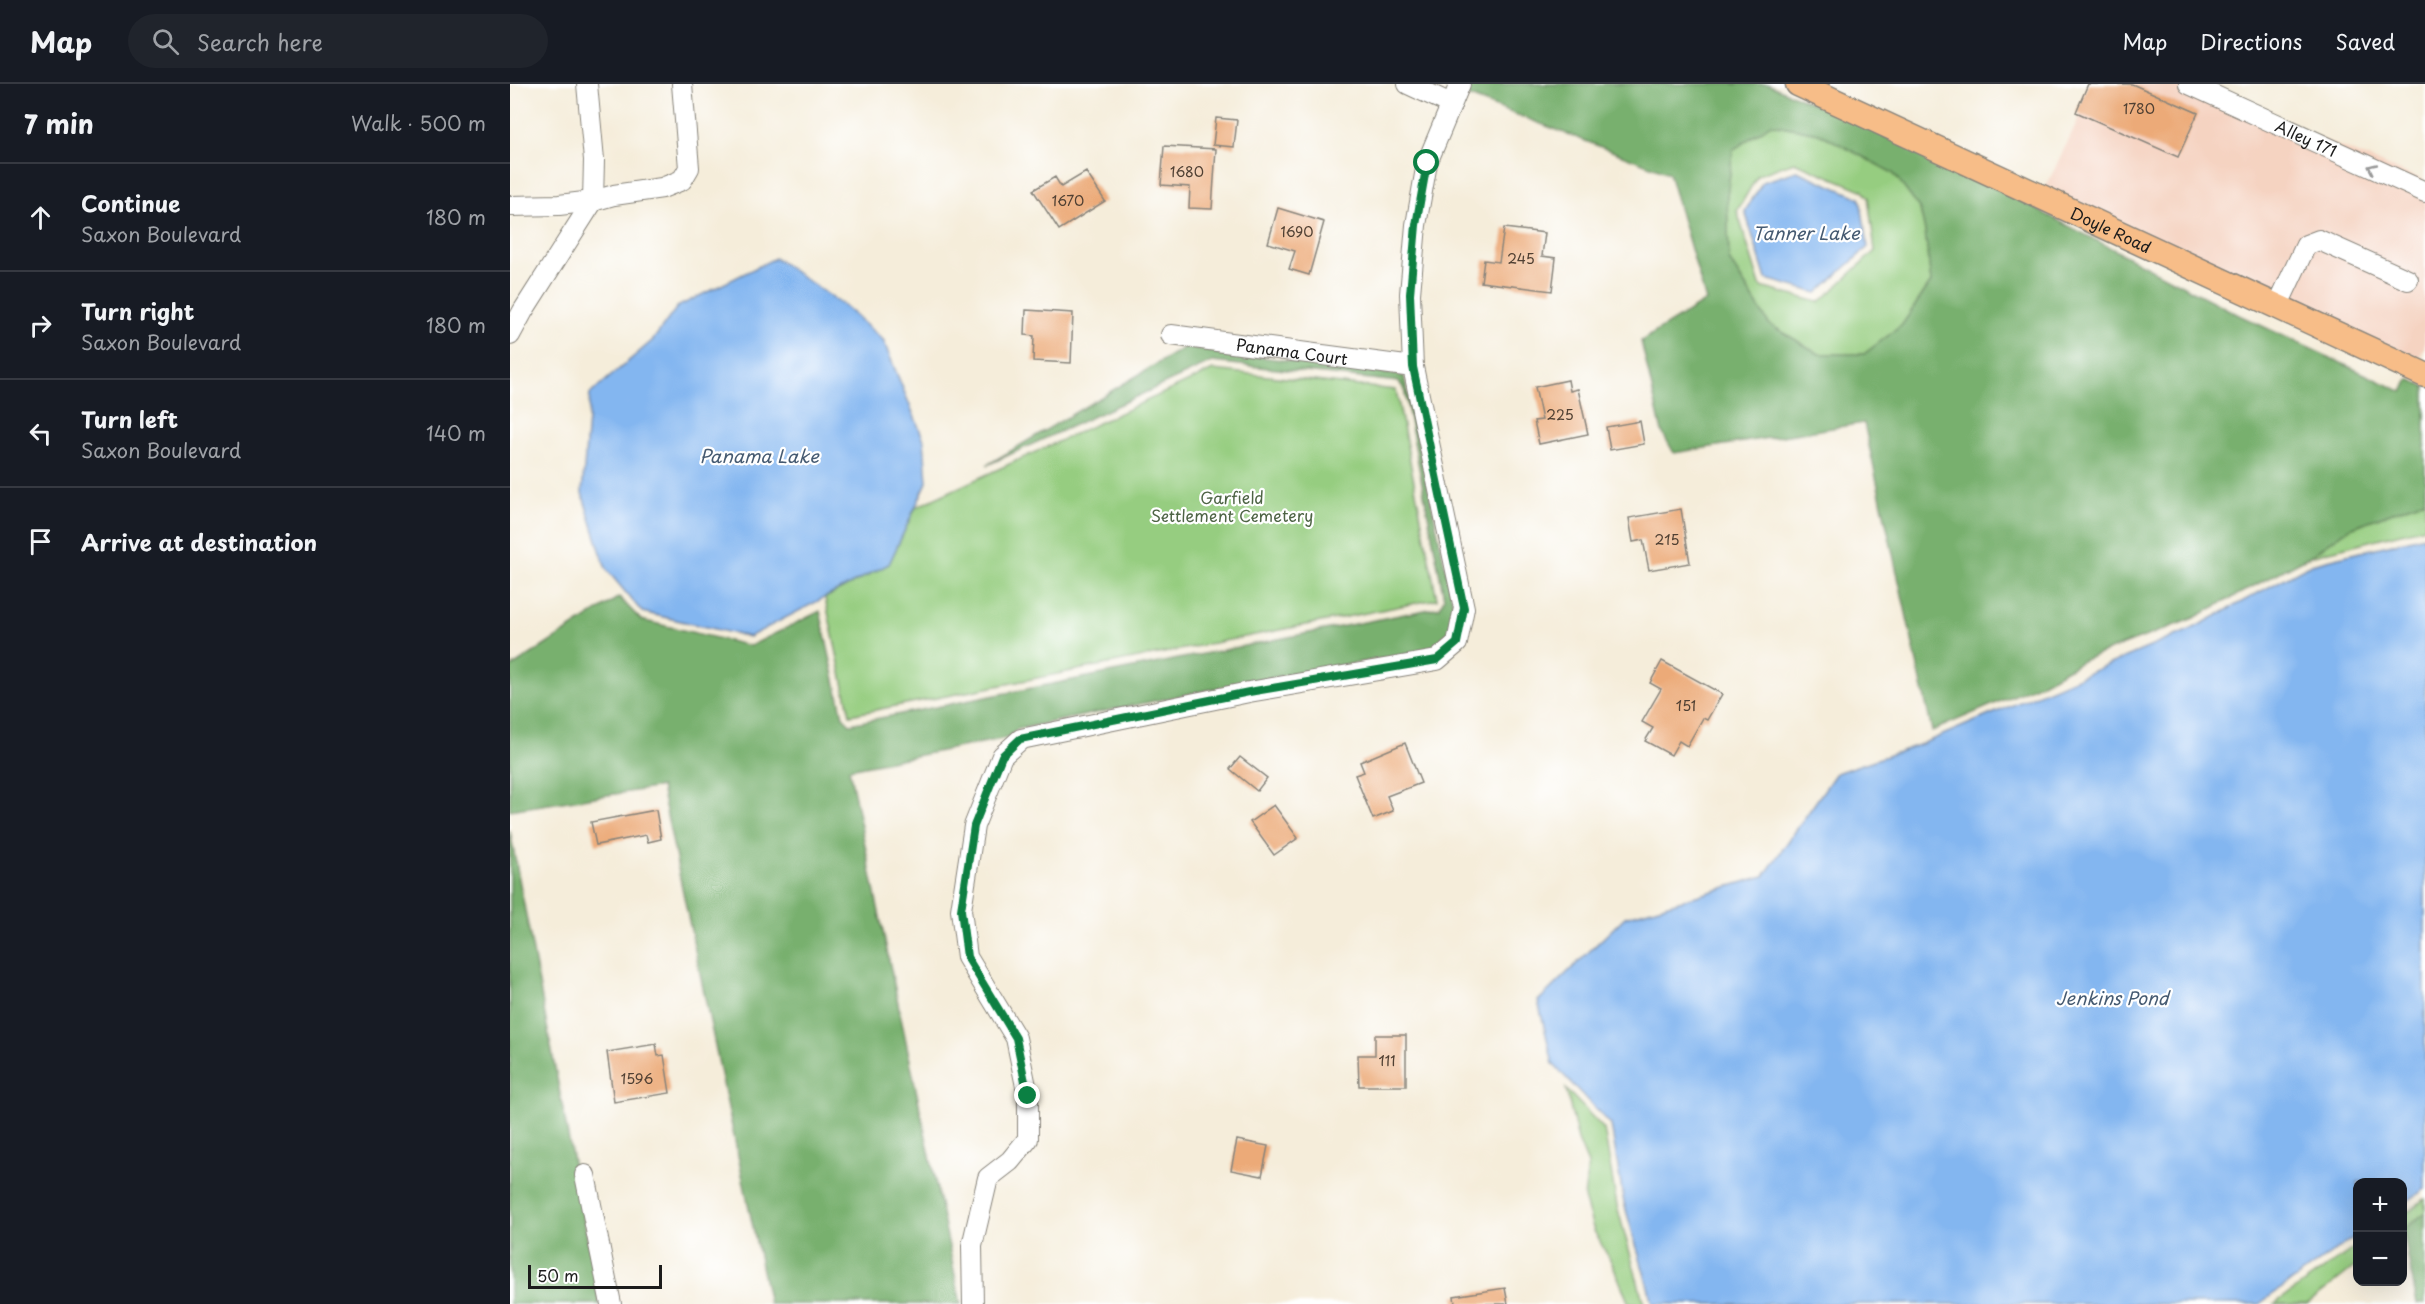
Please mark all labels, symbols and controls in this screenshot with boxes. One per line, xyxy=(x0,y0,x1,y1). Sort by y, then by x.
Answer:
search box xyxy=(128,14,548,68)
text: Map xyxy=(30,20,92,63)
icon: search xyxy=(149,25,182,58)
text: Search here xyxy=(197,25,323,58)
text: Map xyxy=(2122,25,2167,57)
text: Directions xyxy=(2200,25,2302,57)
text: Saved xyxy=(2335,25,2395,57)
house number: 1780 xyxy=(2123,98,2155,119)
text: 7 min xyxy=(24,104,94,143)
text: Walk · 500 m xyxy=(351,108,486,138)
street label: Alley 171 xyxy=(2272,113,2341,162)
route start xyxy=(1413,149,1439,175)
house number: 1680 xyxy=(1170,161,1204,182)
one-way arrow xyxy=(2367,163,2378,175)
text: Continue xyxy=(81,186,180,219)
house number: 1670 xyxy=(1052,190,1084,211)
street label: Doyle Road xyxy=(2066,200,2155,258)
icon: ahead xyxy=(24,201,57,234)
text: 180 m xyxy=(426,202,486,232)
text: Saxon Boulevard xyxy=(81,219,241,249)
water label: Tanner Lake xyxy=(1752,219,1861,246)
house number: 1690 xyxy=(1280,221,1314,242)
house number: 245 xyxy=(1507,248,1535,269)
text: Turn right xyxy=(81,294,194,327)
icon: right xyxy=(24,309,57,342)
text: 180 m xyxy=(426,310,486,340)
text: Saxon Boulevard xyxy=(81,327,241,357)
street label: Panama Court xyxy=(1235,332,1350,370)
text: Turn left xyxy=(81,402,178,435)
house number: 225 xyxy=(1546,404,1574,425)
icon: left xyxy=(24,417,57,450)
text: 140 m xyxy=(426,418,486,448)
text: Saxon Boulevard xyxy=(81,435,241,465)
water label: Panama Lake xyxy=(699,442,820,469)
park label: Garfield Settlement Cemetery xyxy=(1151,485,1313,527)
icon: arrive xyxy=(24,525,57,558)
text: Arrive at destination xyxy=(81,525,317,558)
house number: 215 xyxy=(1654,529,1680,550)
house number: 151 xyxy=(1676,695,1696,716)
water label: Jenkins Pond xyxy=(2056,984,2172,1011)
house number: 111 xyxy=(1378,1050,1396,1071)
house number: 1596 xyxy=(621,1068,653,1089)
route end xyxy=(1014,1082,1040,1108)
map controls xyxy=(2353,1178,2407,1286)
button: + xyxy=(2353,1178,2407,1232)
button: − xyxy=(2353,1232,2407,1286)
scale bar xyxy=(528,1262,662,1290)
text: 50 m xyxy=(537,1263,578,1287)

